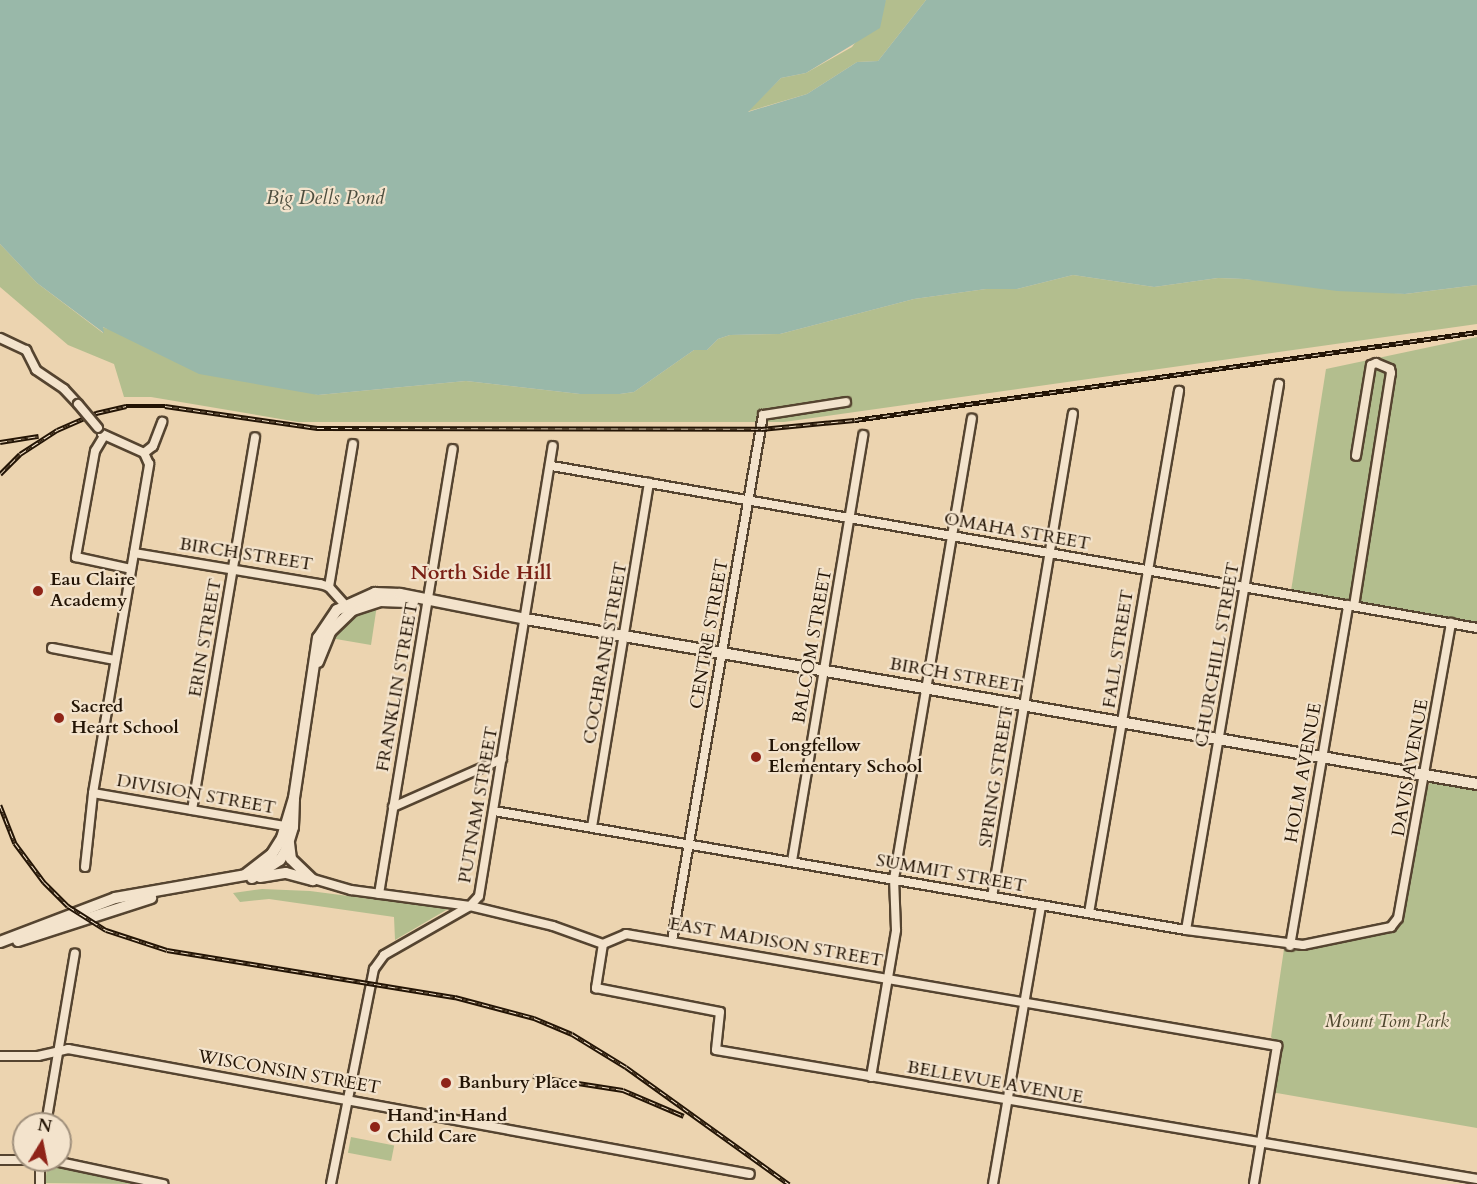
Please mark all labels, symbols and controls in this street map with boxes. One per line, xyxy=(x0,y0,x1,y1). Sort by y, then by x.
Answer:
water label: Big Dells Pond xyxy=(266,185,384,209)
street label: OMAHA STREET xyxy=(942,509,1092,555)
street label: BIRCH STREET xyxy=(178,534,314,576)
street label: CENTRE STREET xyxy=(686,557,734,711)
district label: North Side Hill xyxy=(410,560,552,584)
street label: COCHRANE STREET xyxy=(579,560,633,746)
street label: CHURCHILL STREET xyxy=(1191,561,1245,749)
street label: BALCOM STREET xyxy=(789,567,837,725)
place label: Eau Claire Academy xyxy=(50,570,135,612)
street label: ERIN STREET xyxy=(185,577,227,699)
marker: Eau Claire Academy xyxy=(31,584,45,598)
street label: FALL STREET xyxy=(1099,588,1139,710)
street label: FRANKLIN STREET xyxy=(372,601,424,773)
street label: BIRCH STREET xyxy=(888,654,1024,698)
place label: Sacred Heart School xyxy=(71,697,179,740)
street label: DAVIS AVENUE xyxy=(1388,698,1434,838)
street label: HOLM AVENUE xyxy=(1281,701,1327,845)
street label: SPRING STREET xyxy=(975,705,1019,849)
marker: Sacred Heart School xyxy=(52,711,66,725)
street label: PUTNAM STREET xyxy=(455,725,503,885)
place label: Longfellow Elementary School xyxy=(768,736,922,778)
marker: Longfellow Elementary School xyxy=(749,750,763,764)
street label: DIVISION STREET xyxy=(115,770,277,820)
street label: SUMMIT STREET xyxy=(874,850,1028,898)
street label: EAST MADISON STREET xyxy=(668,914,884,972)
park label: Mount Tom Park xyxy=(1325,1011,1449,1033)
street label: WISCONSIN STREET xyxy=(196,1046,382,1100)
street label: BELLEVUE AVENUE xyxy=(905,1057,1085,1109)
place label: Banbury Place xyxy=(458,1072,578,1094)
marker: Banbury Place xyxy=(439,1076,453,1090)
place label: Hand in Hand Child Care xyxy=(387,1106,507,1148)
north arrow xyxy=(12,1112,72,1172)
text: N xyxy=(36,1114,54,1138)
marker: Hand in Hand Child Care xyxy=(368,1120,382,1134)

